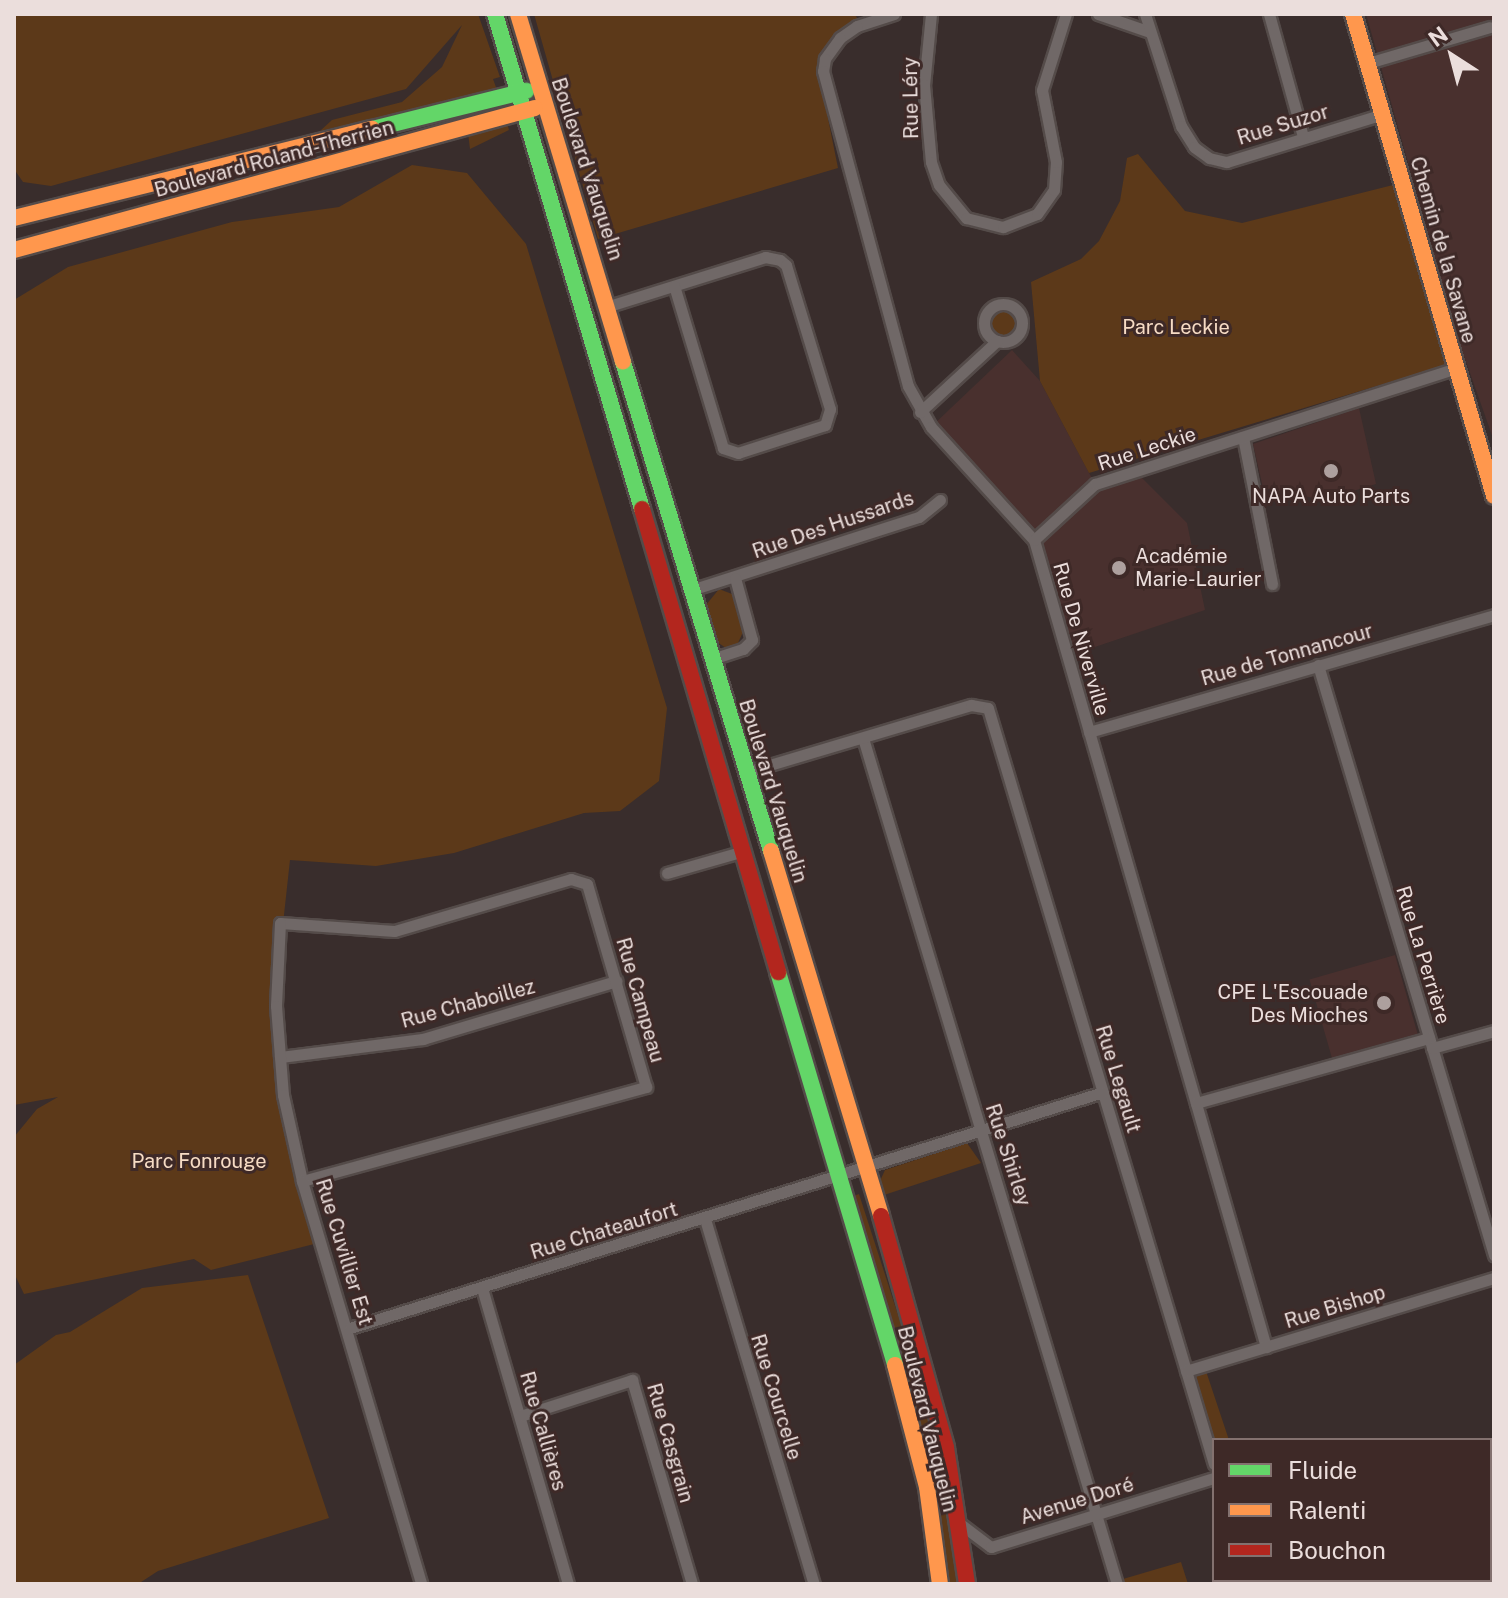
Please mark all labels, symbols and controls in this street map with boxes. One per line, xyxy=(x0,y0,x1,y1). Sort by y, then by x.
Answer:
north arrow xyxy=(1412,16,1492,96)
text: N xyxy=(1423,21,1452,52)
street label: Rue Léry xyxy=(898,57,924,139)
street label: Boulevard Vauquelin xyxy=(546,74,628,264)
street label: Rue Suzor xyxy=(1234,100,1332,150)
street label: Boulevard Roland-Therrien xyxy=(152,115,396,203)
street label: Chemin de la Savane xyxy=(1405,154,1481,346)
park label: Parc Leckie xyxy=(1122,315,1230,339)
street label: Rue Leckie xyxy=(1095,422,1199,476)
marker: NAPA Auto Parts xyxy=(1322,462,1340,480)
place label: NAPA Auto Parts xyxy=(1252,484,1410,508)
street label: Rue Des Hussards xyxy=(749,486,917,564)
place label: Académie Marie-Laurier xyxy=(1135,544,1261,591)
marker: Académie Marie-Laurier xyxy=(1110,559,1128,577)
street label: Rue De Niverville xyxy=(1048,560,1114,718)
street label: Rue de Tonnancour xyxy=(1198,619,1376,691)
street label: Boulevard Vauquelin xyxy=(734,696,812,886)
street label: Rue La Perrière xyxy=(1391,883,1455,1027)
street label: Rue Campeau xyxy=(611,935,669,1065)
street label: Rue Chaboillez xyxy=(398,975,538,1033)
place label: CPE L'Escouade Des Mioches xyxy=(1217,980,1368,1027)
marker: CPE L'Escouade Des Mioches xyxy=(1375,994,1393,1012)
street label: Rue Legault xyxy=(1090,1022,1146,1136)
street label: Rue Shirley xyxy=(980,1101,1036,1209)
park label: Parc Fonrouge xyxy=(131,1149,267,1173)
street label: Rue Cuvillier Est xyxy=(310,1176,378,1328)
street label: Rue Chateaufort xyxy=(527,1197,681,1265)
street label: Rue Bishop xyxy=(1282,1280,1388,1334)
street label: Boulevard Vauquelin xyxy=(892,1323,962,1515)
street label: Rue Courcelle xyxy=(745,1331,807,1463)
street label: Rue Callières xyxy=(515,1369,571,1493)
street label: Rue Casgrain xyxy=(641,1380,699,1506)
legend xyxy=(1212,1438,1492,1582)
text: Fluide xyxy=(1288,1456,1357,1484)
street label: Avenue Doré xyxy=(1017,1472,1137,1530)
text: Ralenti xyxy=(1288,1496,1366,1524)
text: Bouchon xyxy=(1288,1536,1386,1564)

